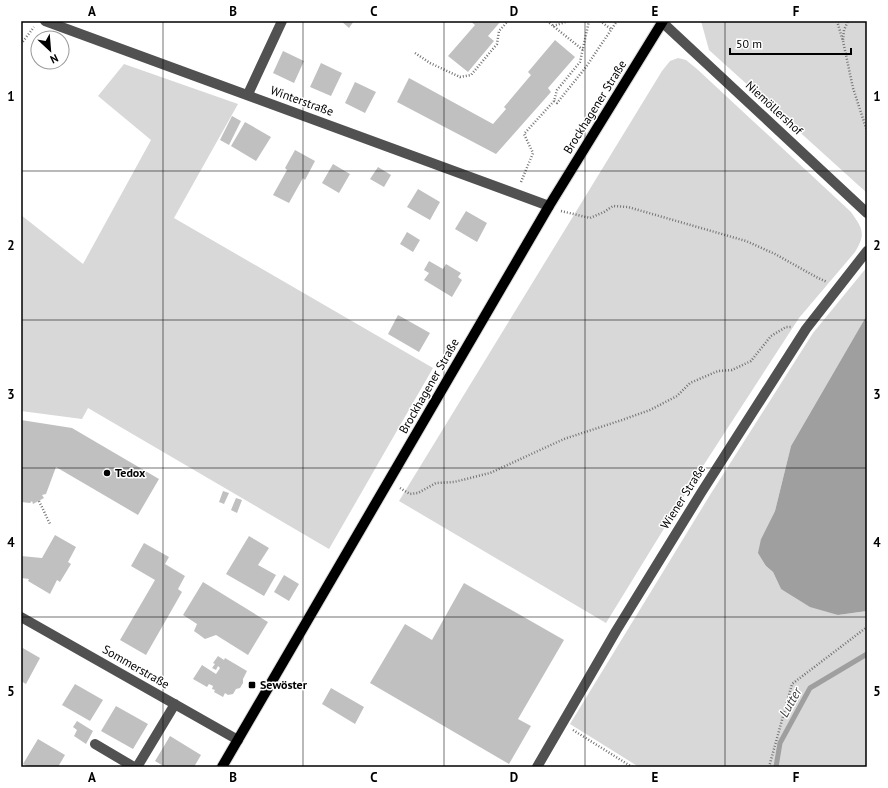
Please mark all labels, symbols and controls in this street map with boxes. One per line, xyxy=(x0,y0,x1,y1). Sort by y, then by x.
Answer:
text: A xyxy=(88,3,96,20)
text: B xyxy=(229,3,237,20)
text: C xyxy=(370,3,378,20)
text: D xyxy=(510,3,518,20)
text: E xyxy=(652,3,659,20)
text: F xyxy=(793,3,800,20)
north arrow xyxy=(30,30,70,70)
scale bar xyxy=(730,30,851,56)
text: 50 m xyxy=(736,36,762,51)
text: N xyxy=(48,51,61,67)
street label: Brockhagener Straße xyxy=(560,57,629,156)
street label: Niemöllershof xyxy=(743,77,807,139)
street label: Winterstraße xyxy=(269,82,336,119)
text: 1 xyxy=(7,88,15,105)
text: 1 xyxy=(873,88,881,105)
text: 2 xyxy=(7,237,15,254)
text: 2 xyxy=(873,237,881,254)
street label: Brockhagener Straße xyxy=(395,336,462,436)
text: 3 xyxy=(7,386,15,403)
text: 3 xyxy=(873,386,881,403)
street label: Wiener Straße xyxy=(657,462,708,532)
place label: Tedox xyxy=(115,465,146,480)
marker: Tedox xyxy=(102,468,112,478)
text: 4 xyxy=(7,534,15,551)
text: 4 xyxy=(873,534,881,551)
street label: Sommerstraße xyxy=(100,641,172,692)
place label: Sewöster xyxy=(260,677,308,692)
marker: Sewöster xyxy=(247,680,257,690)
text: 5 xyxy=(7,683,15,700)
text: 5 xyxy=(873,683,881,700)
water label: Lutter xyxy=(775,684,806,720)
text: A xyxy=(88,769,96,786)
text: B xyxy=(229,769,237,786)
text: C xyxy=(370,769,378,786)
text: D xyxy=(510,769,518,786)
text: E xyxy=(652,769,659,786)
text: F xyxy=(793,769,800,786)

